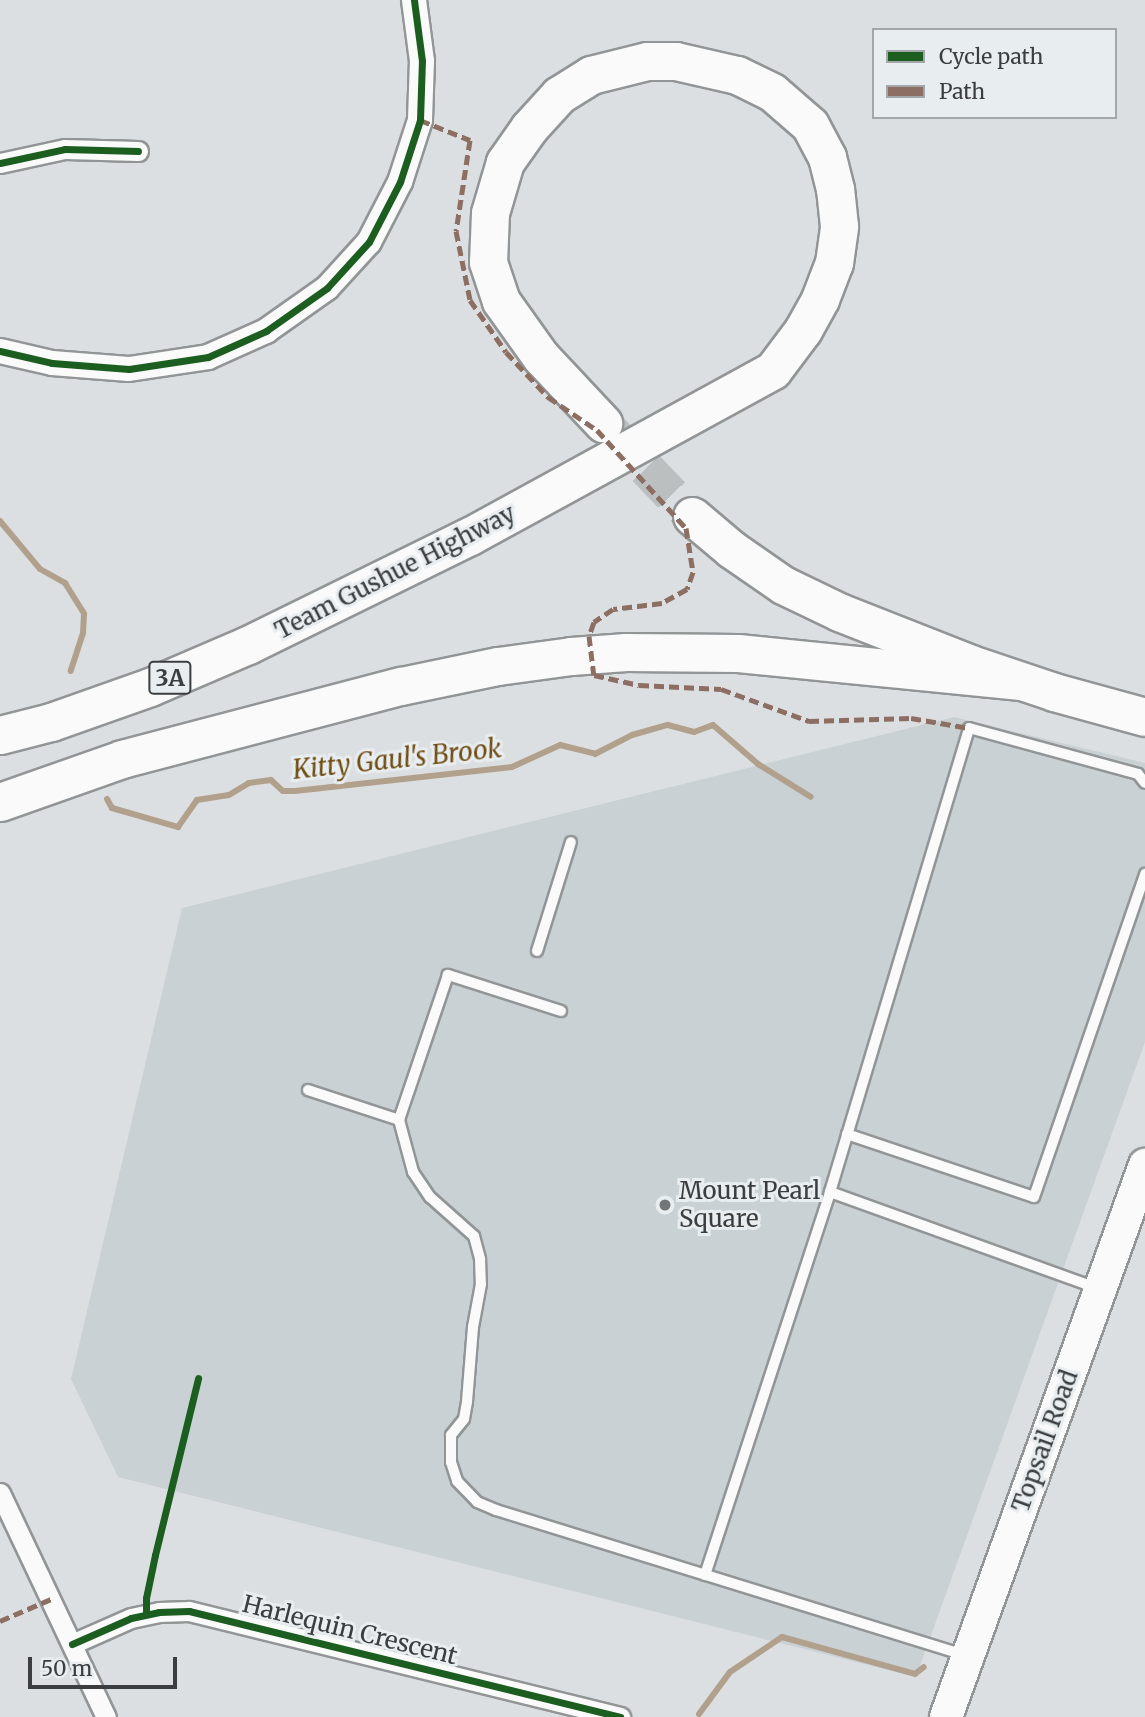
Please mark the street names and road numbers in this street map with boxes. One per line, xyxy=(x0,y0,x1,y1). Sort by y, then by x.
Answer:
street label: Team Gushue Highway xyxy=(270,499,520,645)
road number: 3A xyxy=(147,658,193,698)
street label: Topsail Road xyxy=(1006,1366,1084,1516)
street label: Harlequin Crescent xyxy=(240,1589,460,1671)

